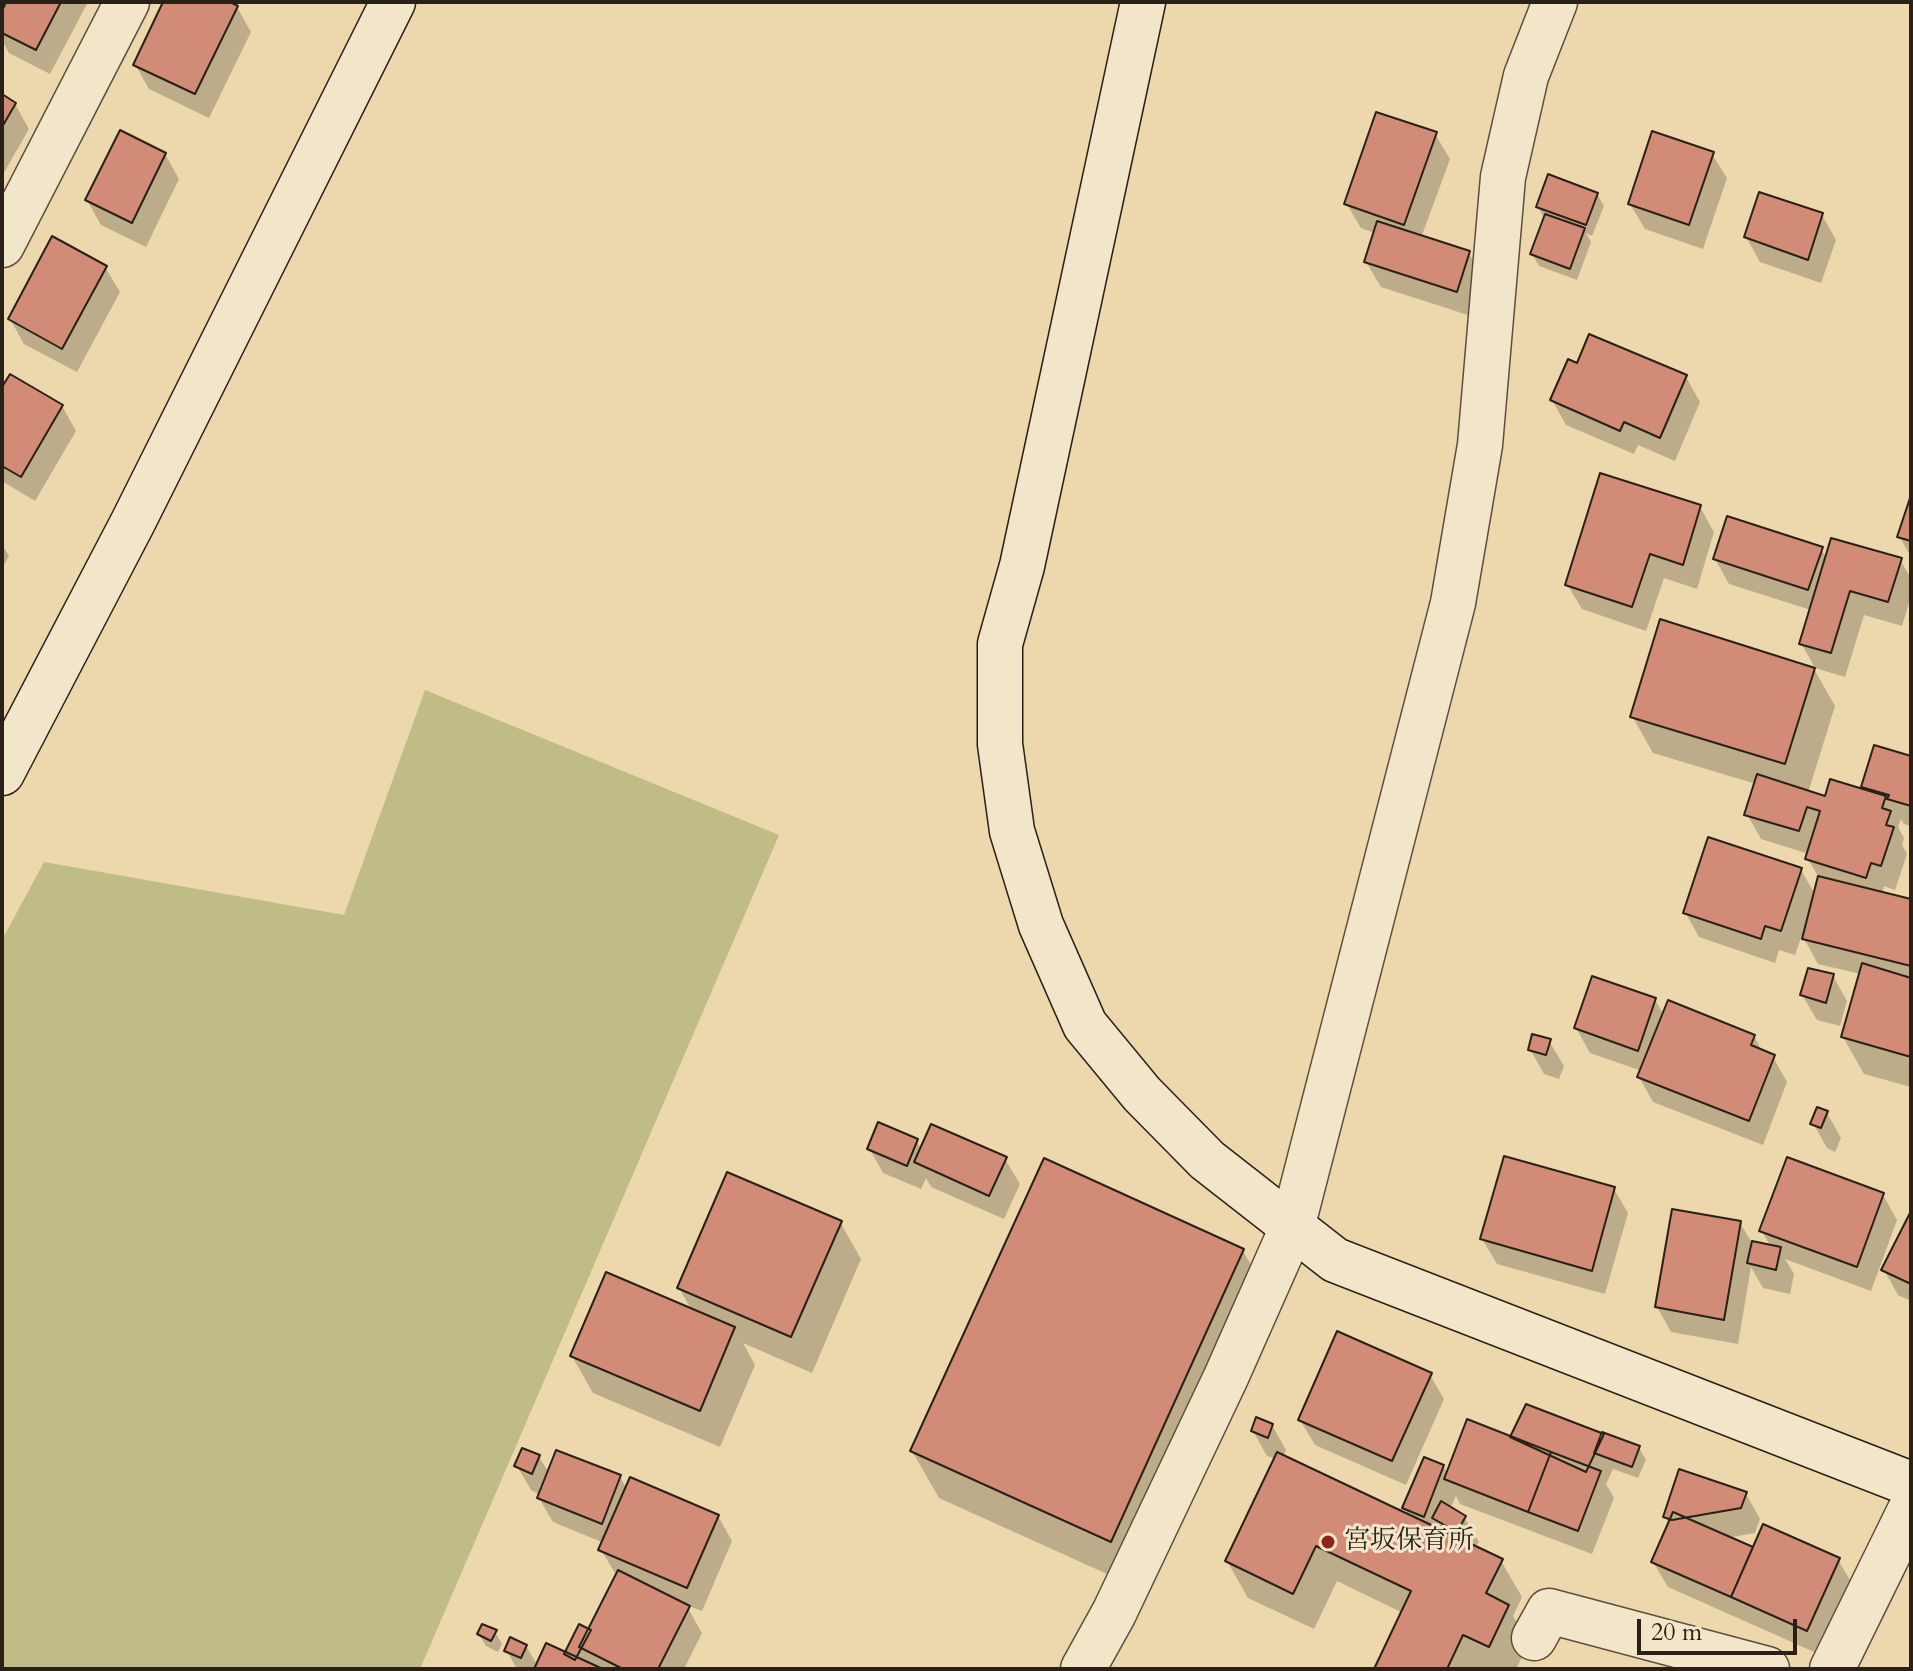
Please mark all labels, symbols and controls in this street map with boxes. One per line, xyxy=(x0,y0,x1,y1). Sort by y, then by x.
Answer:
place label: 宮坂保育所 xyxy=(1344,1526,1474,1558)
marker: 宮坂保育所 xyxy=(1319,1533,1337,1551)
scale bar xyxy=(1641,1603,1801,1653)
text: 20 m xyxy=(1651,1616,1702,1649)

